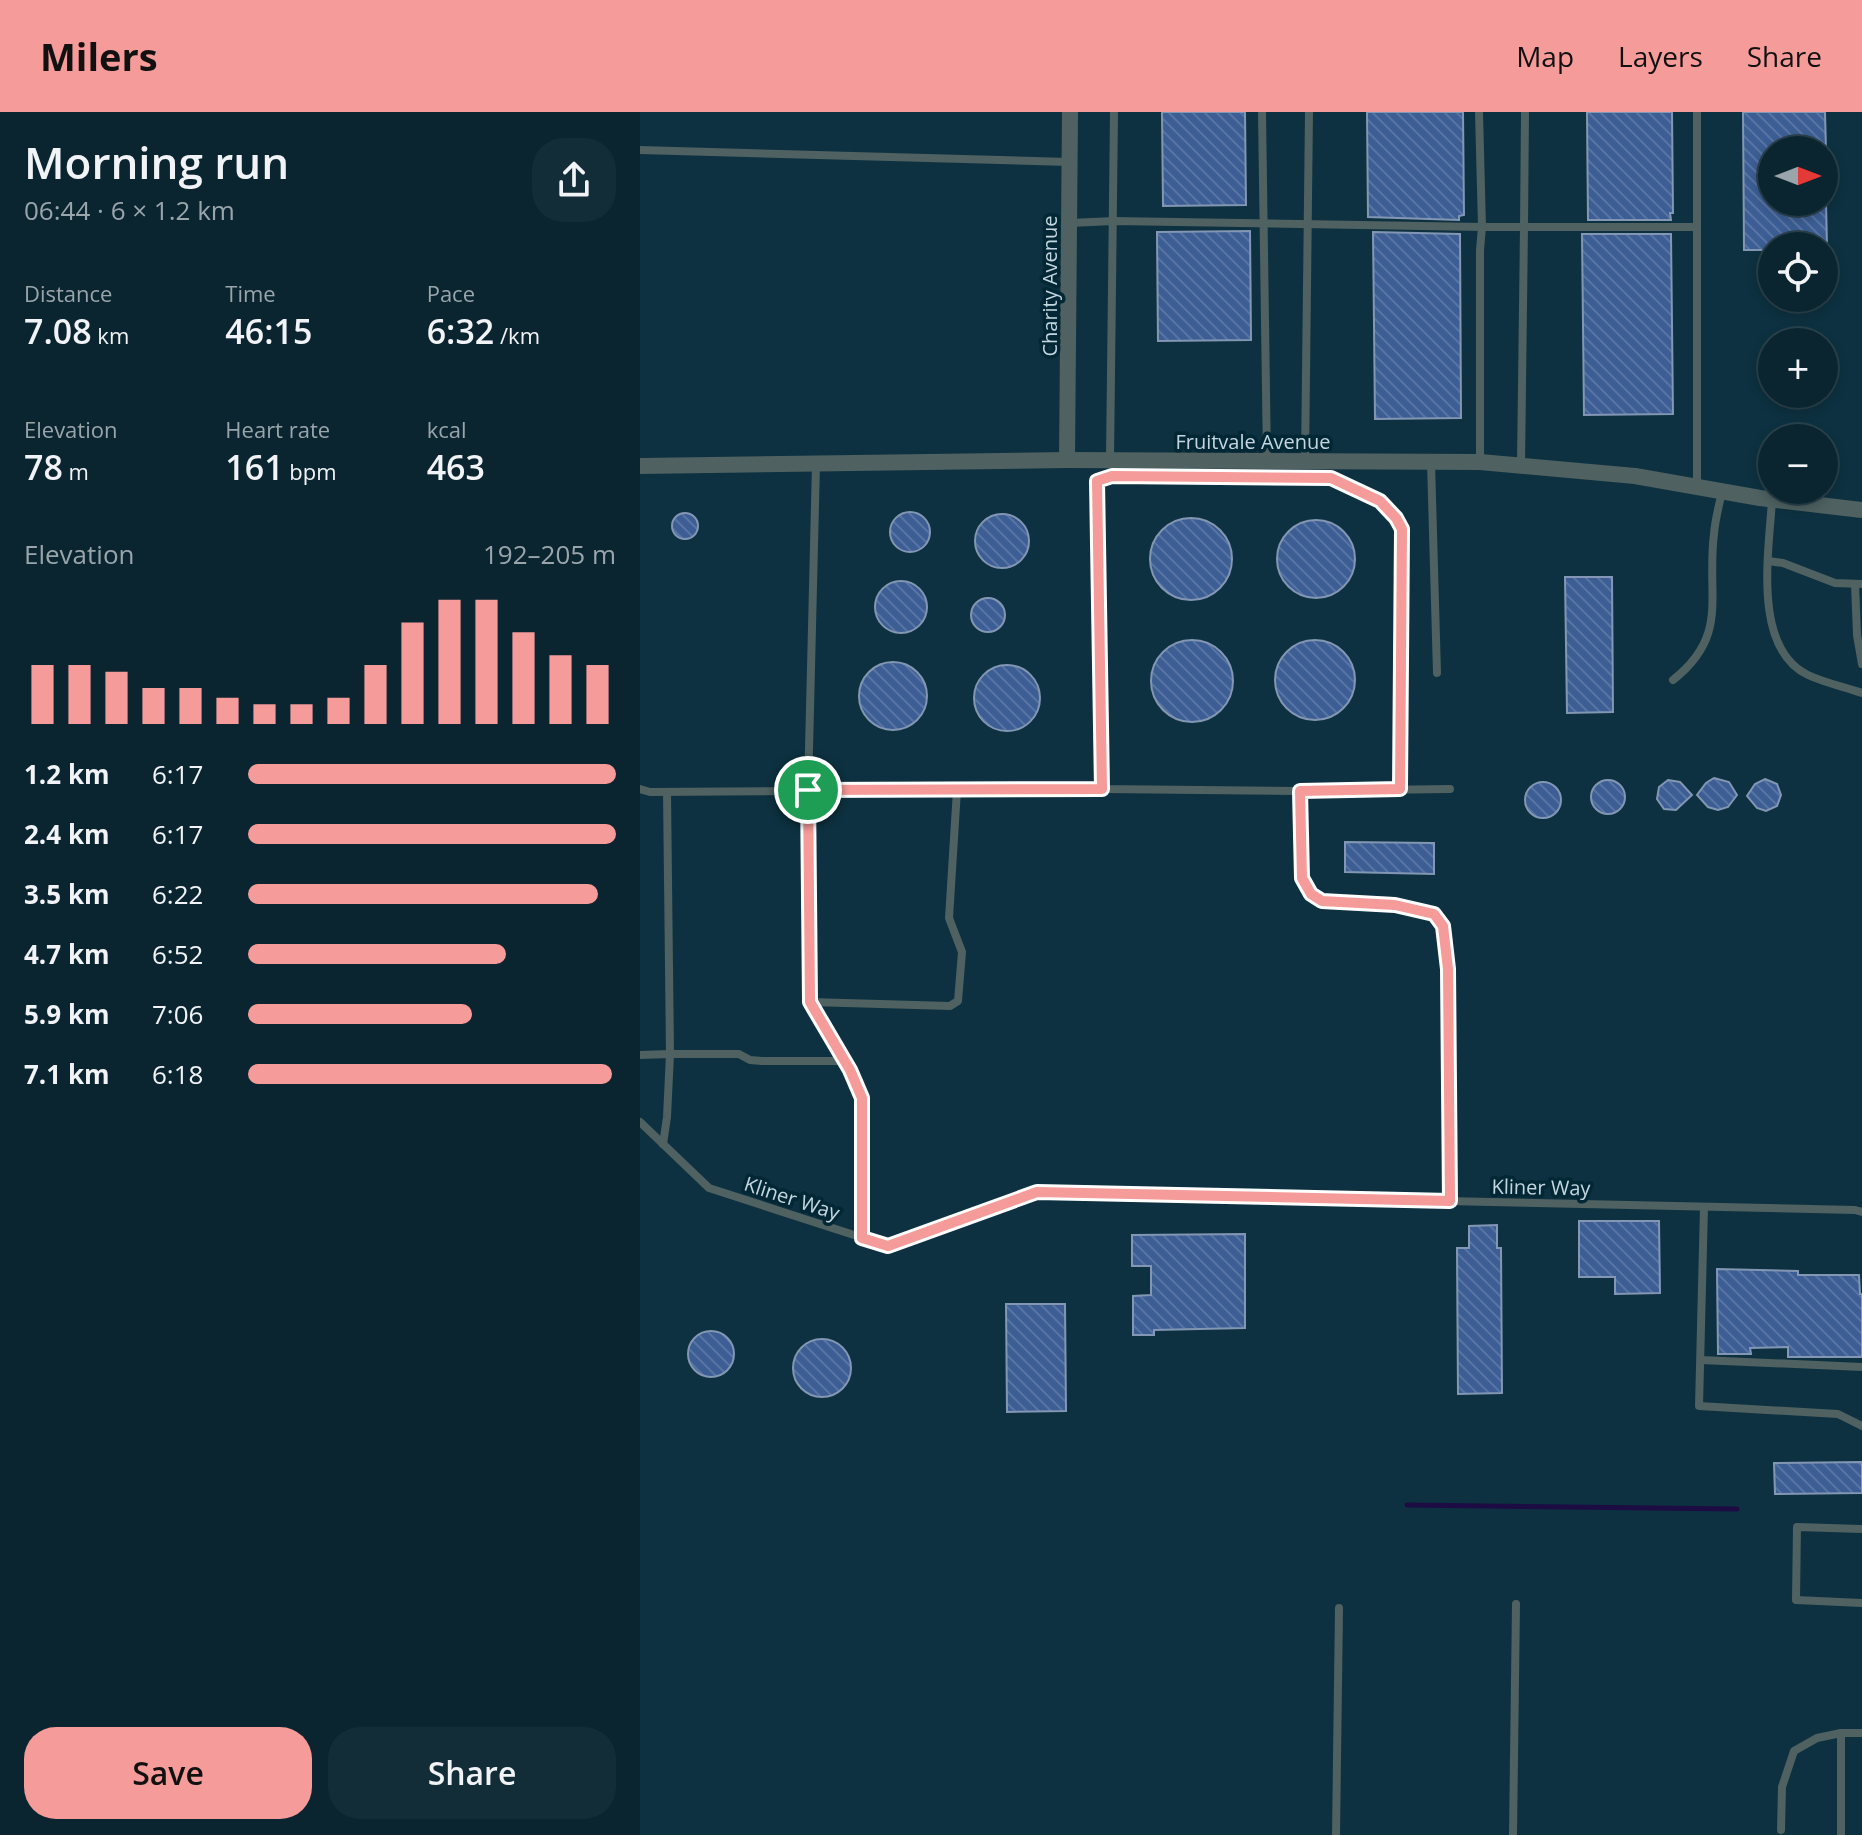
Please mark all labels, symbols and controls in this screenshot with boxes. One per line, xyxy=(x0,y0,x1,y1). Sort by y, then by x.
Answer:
text: Milers xyxy=(40,30,158,82)
text: Map xyxy=(1516,37,1574,75)
text: Layers xyxy=(1618,37,1703,75)
text: Share xyxy=(1747,37,1822,75)
text: Morning run xyxy=(24,132,289,192)
north arrow xyxy=(1758,136,1838,216)
map controls xyxy=(1758,136,1838,504)
button: share xyxy=(532,138,616,222)
text: 06:44 · 6 × 1.2 km xyxy=(24,192,235,228)
street label: Charity Avenue xyxy=(1036,215,1063,357)
button: locate xyxy=(1758,232,1838,312)
text: Distance xyxy=(24,278,112,308)
text: Time xyxy=(225,278,276,308)
text: Pace xyxy=(427,278,475,308)
text: 7.08 xyxy=(24,308,92,354)
text: 46:15 xyxy=(225,308,312,354)
text: 6:32 xyxy=(427,308,494,354)
text: km xyxy=(92,320,129,350)
text: /km xyxy=(494,320,540,350)
button: + xyxy=(1758,328,1838,408)
text: Elevation xyxy=(24,414,117,444)
text: Heart rate xyxy=(225,414,330,444)
text: kcal xyxy=(427,414,467,444)
button: − xyxy=(1758,424,1838,504)
street label: Fruitvale Avenue xyxy=(1175,428,1331,455)
text: 78 xyxy=(24,444,63,490)
text: 161 xyxy=(225,444,284,490)
text: 463 xyxy=(427,444,485,490)
text: m xyxy=(63,456,89,486)
text: bpm xyxy=(284,456,337,486)
text: Elevation xyxy=(24,536,134,572)
text: 192–205 m xyxy=(483,536,616,572)
text: 1.2 km xyxy=(24,756,110,792)
text: 6:17 xyxy=(152,756,203,792)
pin xyxy=(774,756,842,824)
icon: arrive xyxy=(786,768,830,812)
text: 2.4 km xyxy=(24,816,110,852)
text: 6:17 xyxy=(152,816,203,852)
text: 3.5 km xyxy=(24,876,110,912)
text: 6:22 xyxy=(152,876,203,912)
text: 4.7 km xyxy=(24,936,110,972)
text: 6:52 xyxy=(152,936,203,972)
text: 5.9 km xyxy=(24,996,110,1032)
text: 7:06 xyxy=(152,996,203,1032)
text: 7.1 km xyxy=(24,1056,110,1092)
text: 6:18 xyxy=(152,1056,203,1092)
street label: Kliner Way xyxy=(741,1170,844,1226)
street label: Kliner Way xyxy=(1491,1173,1592,1201)
button: Save xyxy=(24,1727,312,1819)
button: Share xyxy=(328,1727,616,1819)

